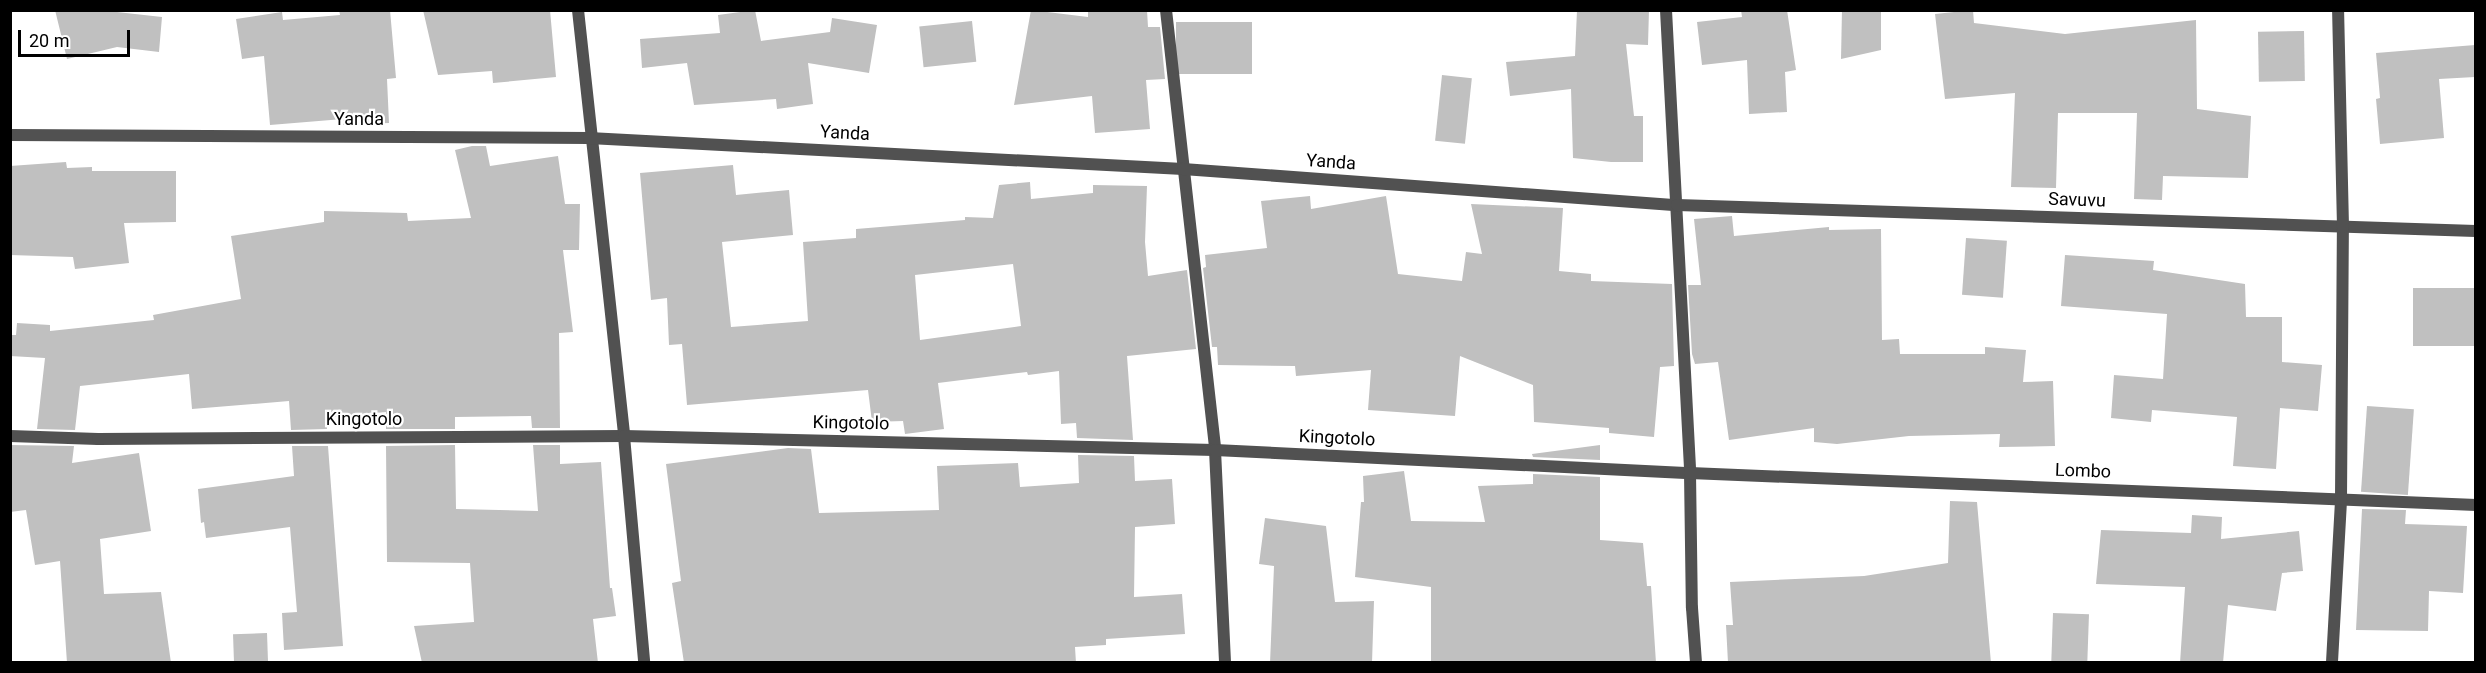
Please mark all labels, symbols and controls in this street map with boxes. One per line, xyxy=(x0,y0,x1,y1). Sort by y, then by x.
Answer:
scale bar xyxy=(21,18,134,56)
text: 20 m xyxy=(29,30,69,51)
street label: Yanda xyxy=(334,108,384,130)
street label: Yanda xyxy=(820,121,870,145)
street label: Yanda xyxy=(1305,149,1357,175)
street label: Savuvu xyxy=(2048,188,2106,212)
street label: Kingotolo xyxy=(326,408,402,430)
street label: Kingotolo xyxy=(813,412,889,434)
street label: Kingotolo xyxy=(1298,425,1376,451)
street label: Lombo xyxy=(2055,459,2111,483)

